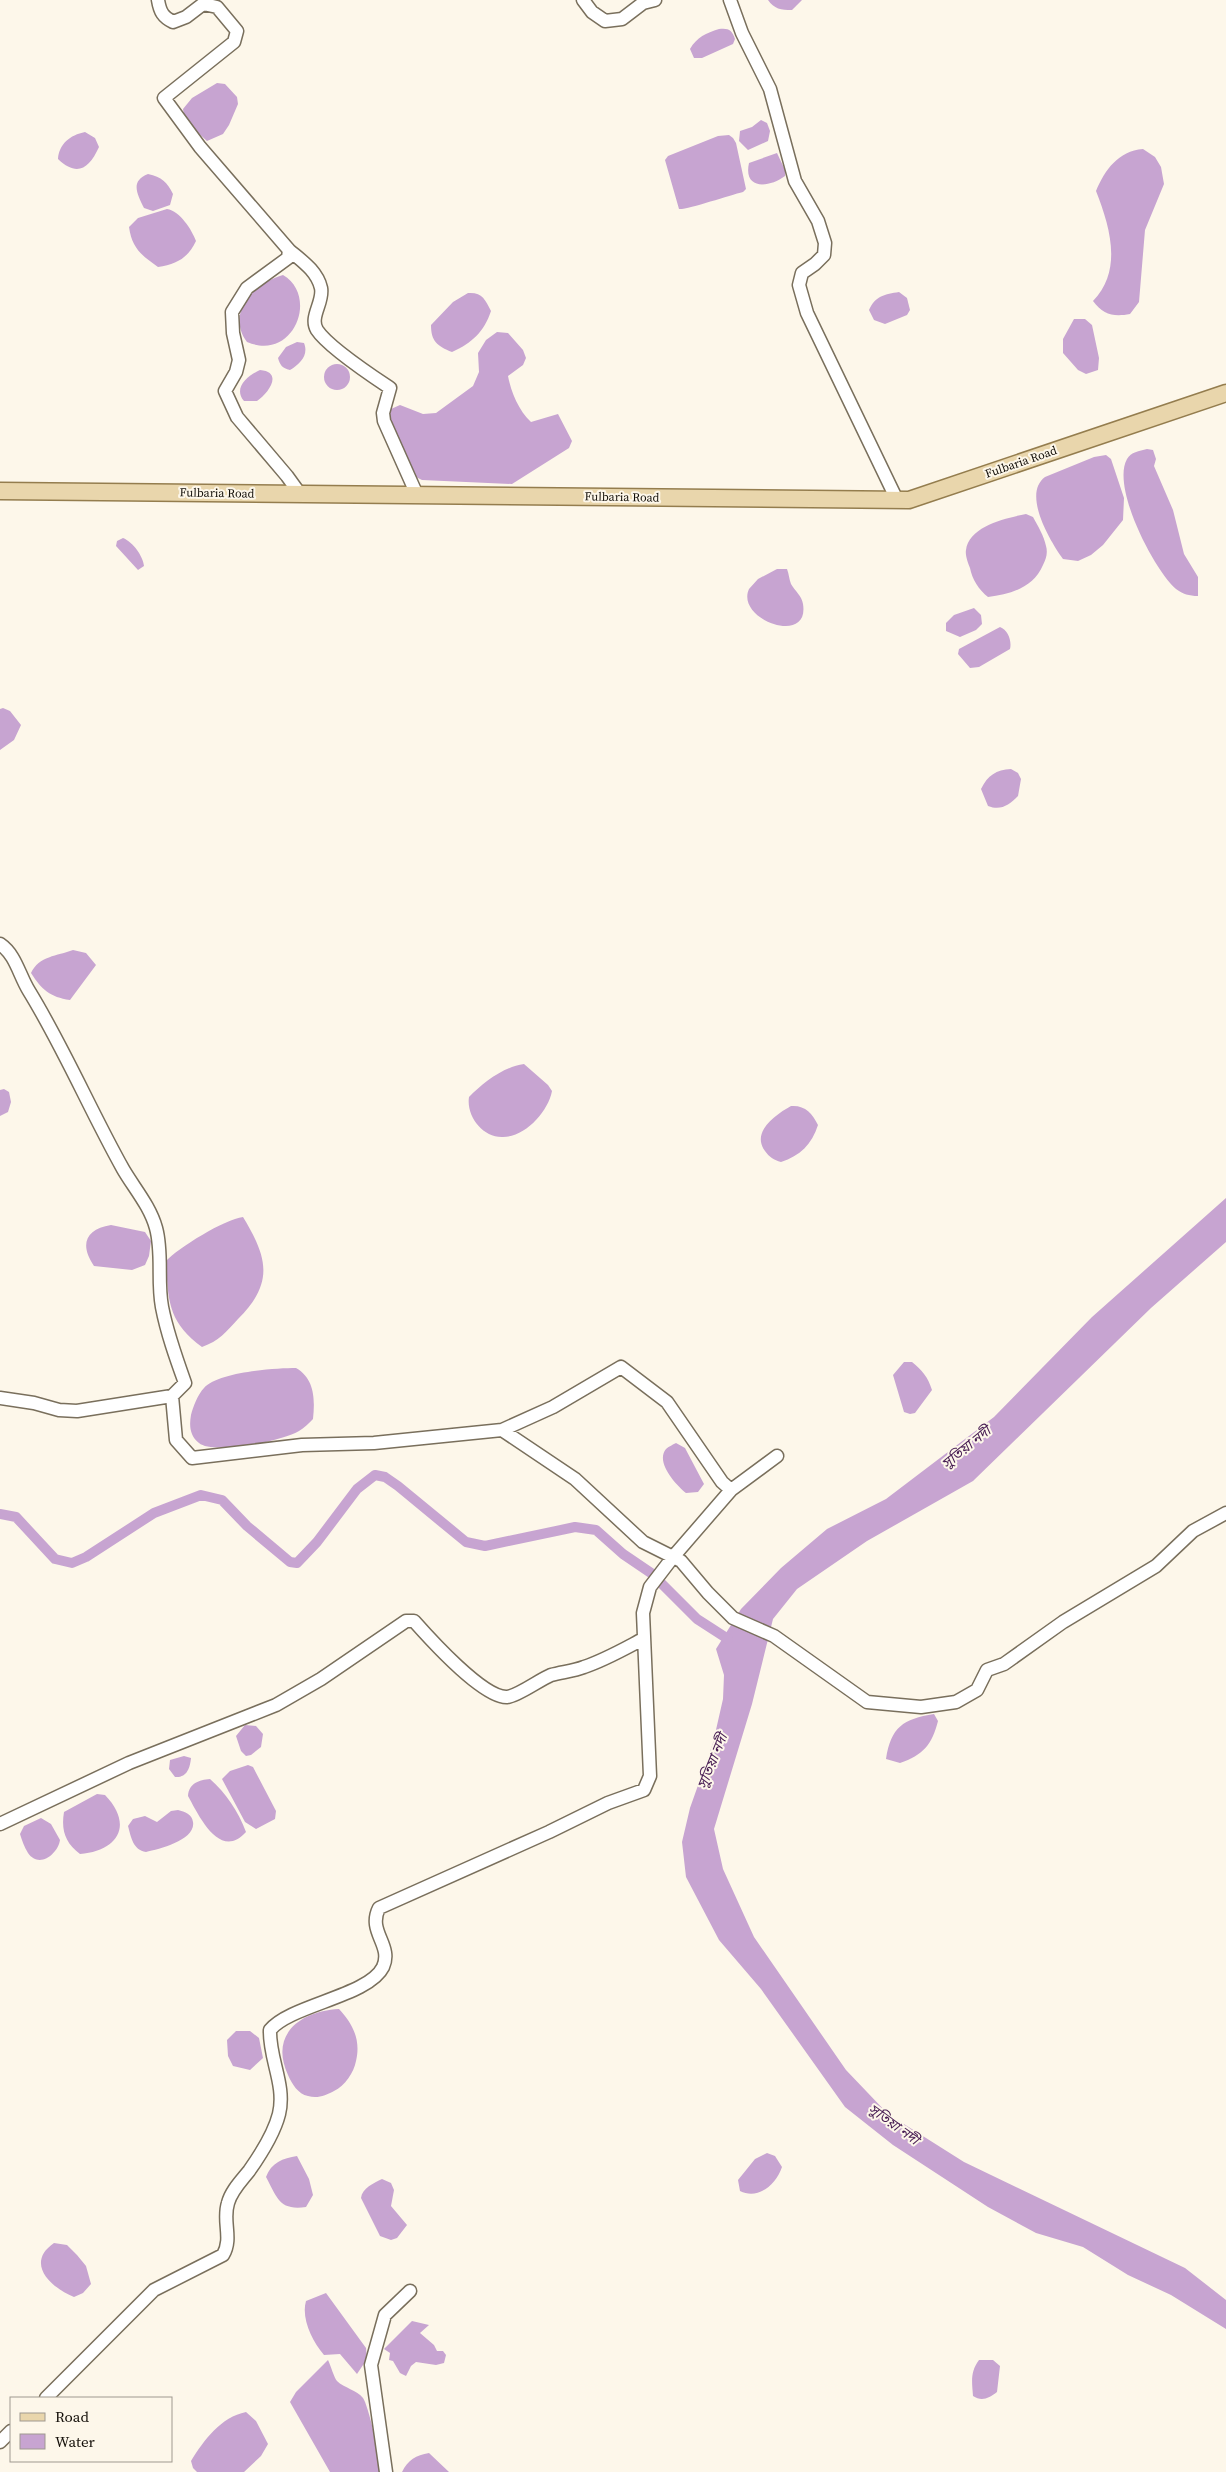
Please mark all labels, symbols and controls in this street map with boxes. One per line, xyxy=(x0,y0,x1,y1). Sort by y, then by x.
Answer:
street label: Fulbaria Road xyxy=(983,442,1059,482)
street label: Fulbaria Road xyxy=(179,484,255,502)
street label: Fulbaria Road xyxy=(584,488,660,506)
water label: সুতিয়া নদী xyxy=(937,1419,997,1473)
water label: সুতিয়া নদী xyxy=(692,1727,733,1792)
water label: সুতিয়া নদী xyxy=(865,2099,926,2151)
legend xyxy=(10,2397,172,2462)
text: Road xyxy=(55,2406,89,2427)
text: Water xyxy=(55,2431,96,2452)

